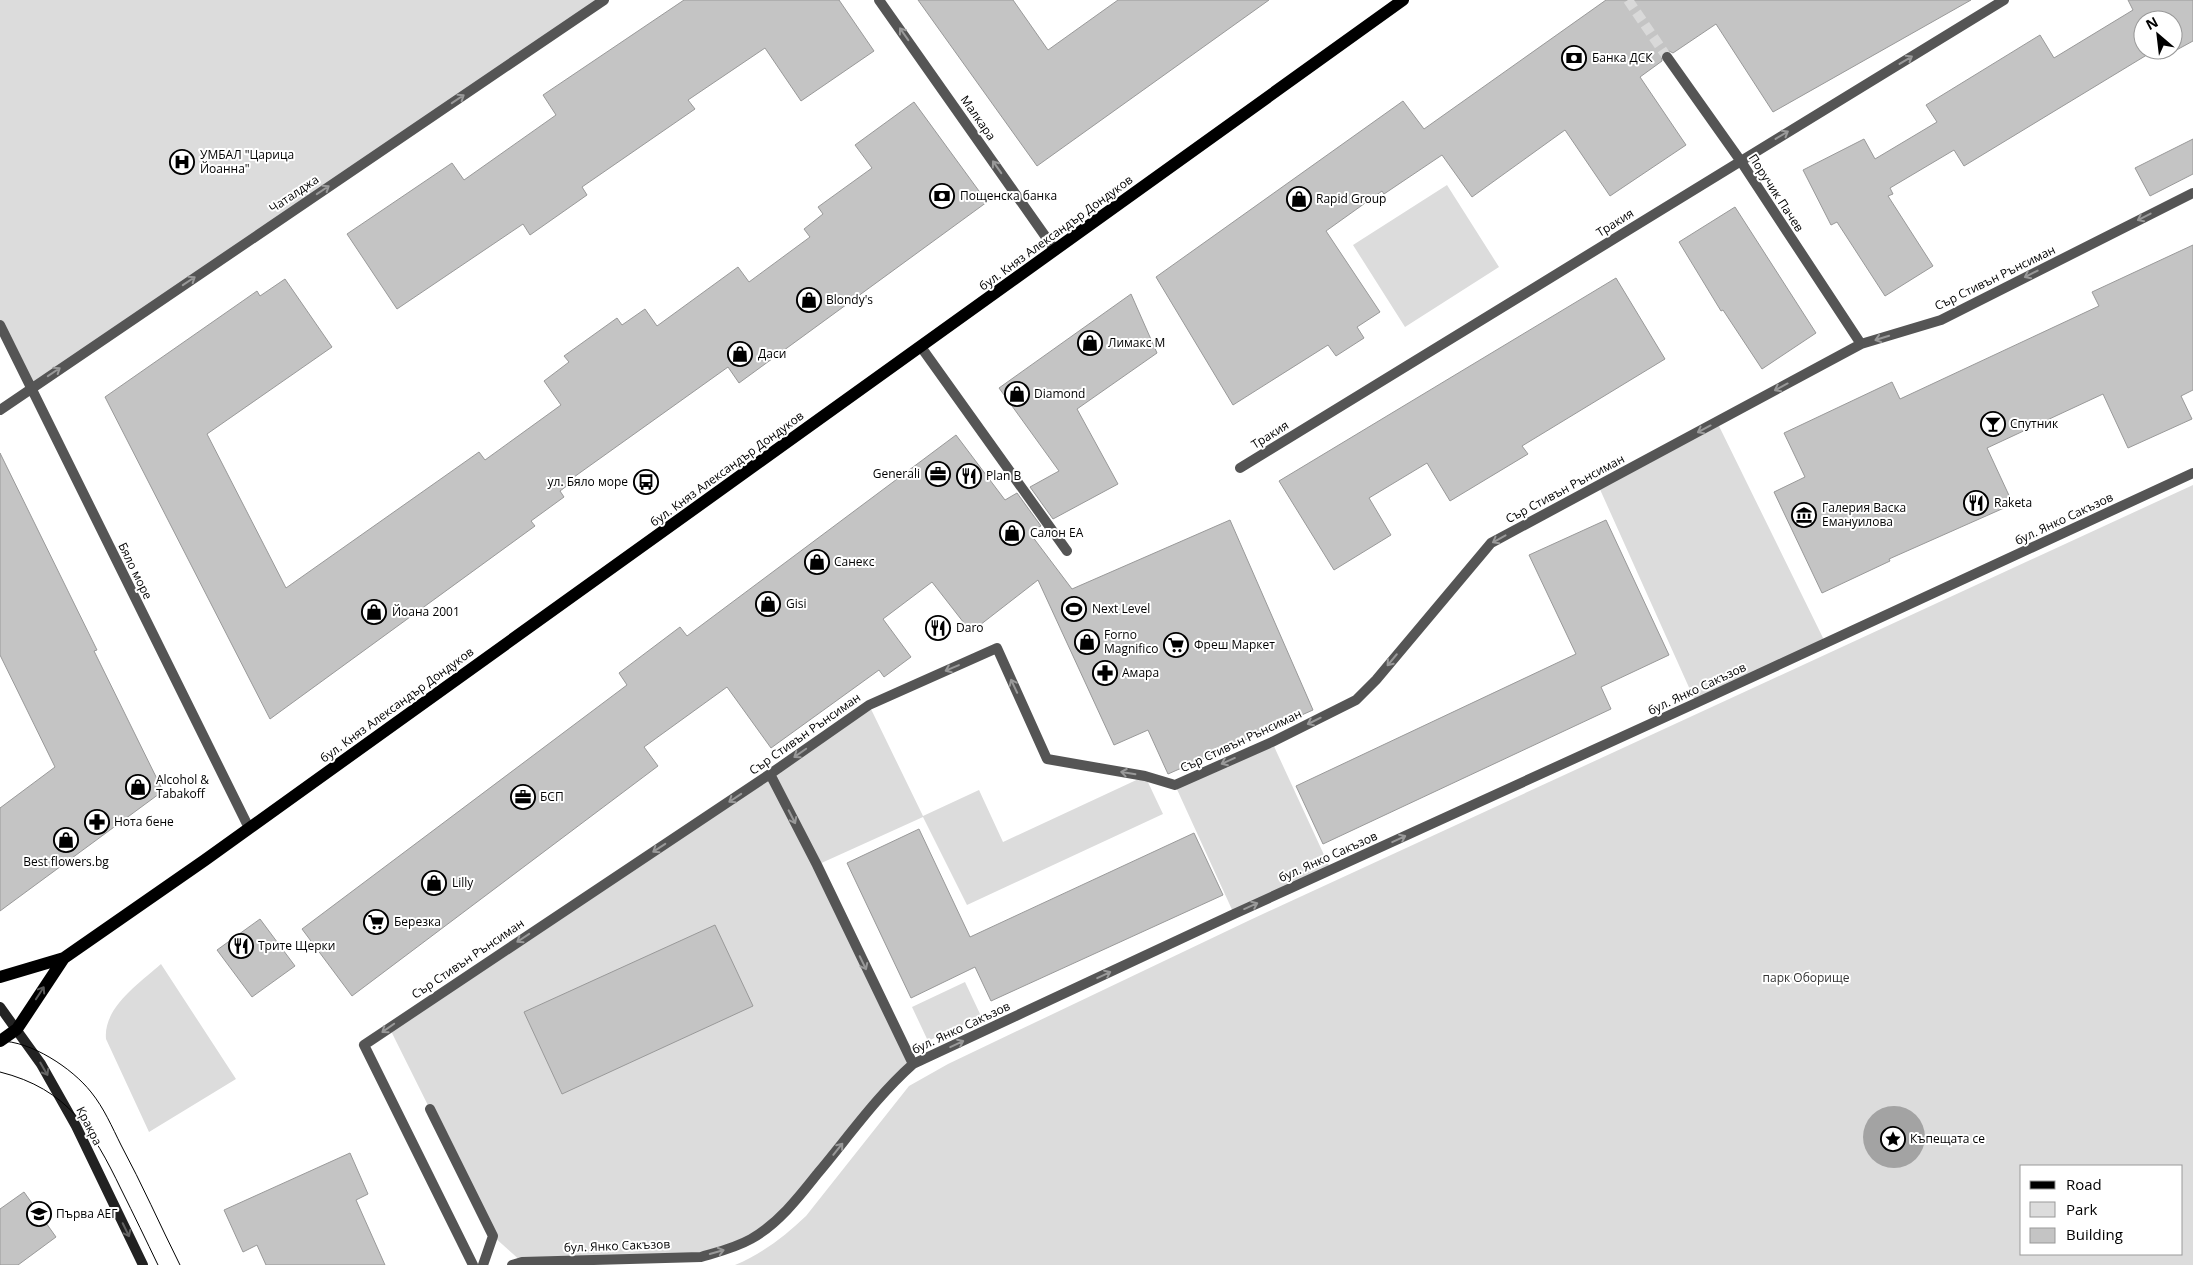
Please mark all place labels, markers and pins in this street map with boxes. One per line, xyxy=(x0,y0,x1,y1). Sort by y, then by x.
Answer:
bank icon: Банка ДСК xyxy=(1561,45,1587,71)
place label: Банка ДСК xyxy=(1592,49,1653,66)
place label: УМБАЛ "Царица Йоанна" xyxy=(200,146,294,177)
hospital icon: УМБАЛ "Царица Йоанна" xyxy=(169,149,195,175)
bank icon: Пощенска банка xyxy=(929,183,955,209)
shop icon: Rapid Group xyxy=(1286,186,1312,212)
place label: Пощенска банка xyxy=(960,187,1057,204)
place label: Rapid Group xyxy=(1316,190,1386,207)
shop icon: Blondy's xyxy=(796,287,822,313)
place label: Blondy's xyxy=(826,291,873,308)
shop icon: Лимакс М xyxy=(1077,330,1103,356)
place label: Лимакс М xyxy=(1108,334,1165,351)
shop icon: Даси xyxy=(727,341,753,367)
place label: Даси xyxy=(758,345,786,362)
shop icon: Diamond xyxy=(1004,381,1030,407)
place label: Diamond xyxy=(1034,385,1085,402)
bar icon: Спутник xyxy=(1980,411,2006,437)
place label: Спутник xyxy=(2010,415,2059,432)
office icon: Generali xyxy=(925,461,951,487)
restaurant icon: Plan B xyxy=(956,463,982,489)
place label: Generali xyxy=(873,465,920,482)
place label: Plan B xyxy=(986,467,1021,484)
bus stop icon: ул. Бяло море xyxy=(633,469,659,495)
place label: ул. Бяло море xyxy=(548,473,628,490)
restaurant icon: Raketa xyxy=(1963,490,1989,516)
place label: Raketa xyxy=(1994,494,2032,511)
place label: Галерия Васка Емануилова xyxy=(1822,499,1906,530)
museum icon: Галерия Васка Емануилова xyxy=(1791,502,1817,528)
shop icon: Салон ЕА xyxy=(999,520,1025,546)
place label: Салон ЕА xyxy=(1030,524,1084,541)
shop icon: Санекс xyxy=(804,549,830,575)
place label: Санекс xyxy=(834,553,875,570)
shop icon: Gisi xyxy=(755,591,781,617)
place label: Gisi xyxy=(786,595,807,612)
sports icon: Next Level xyxy=(1061,596,1087,622)
shop icon: Йоана 2001 xyxy=(361,599,387,625)
place label: Next Level xyxy=(1092,600,1150,617)
place label: Йоана 2001 xyxy=(392,603,460,620)
restaurant icon: Daro xyxy=(925,615,951,641)
place label: Daro xyxy=(956,619,984,636)
place label: Forno Magnifico xyxy=(1104,626,1158,657)
shop icon: Forno Magnifico xyxy=(1074,629,1100,655)
supermarket icon: Фреш Маркет xyxy=(1163,632,1189,658)
place label: Фреш Маркет xyxy=(1194,636,1275,653)
pharmacy icon: Амара xyxy=(1092,660,1118,686)
place label: Амара xyxy=(1122,664,1159,681)
place label: Alcohol & Tabakoff xyxy=(156,771,209,802)
shop icon: Alcohol & Tabakoff xyxy=(125,774,151,800)
office icon: БСП xyxy=(510,784,536,810)
place label: БСП xyxy=(540,788,564,805)
pharmacy icon: Нота бене xyxy=(84,809,110,835)
place label: Нота бене xyxy=(114,813,174,830)
shop icon: Best flowers.bg xyxy=(53,827,79,853)
place label: Best flowers.bg xyxy=(23,853,109,870)
shop icon: Lilly xyxy=(421,870,447,896)
place label: Lilly xyxy=(452,874,474,891)
supermarket icon: Березка xyxy=(363,909,389,935)
place label: Березка xyxy=(394,913,441,930)
restaurant icon: Трите Щерки xyxy=(228,933,254,959)
place label: Трите Щерки xyxy=(258,937,335,954)
place icon: Къпещата се xyxy=(1880,1126,1906,1152)
place label: Къпещата се xyxy=(1910,1130,1985,1147)
school or university icon: Първа АЕГ xyxy=(26,1201,52,1227)
place label: Първа АЕГ xyxy=(56,1205,118,1222)

